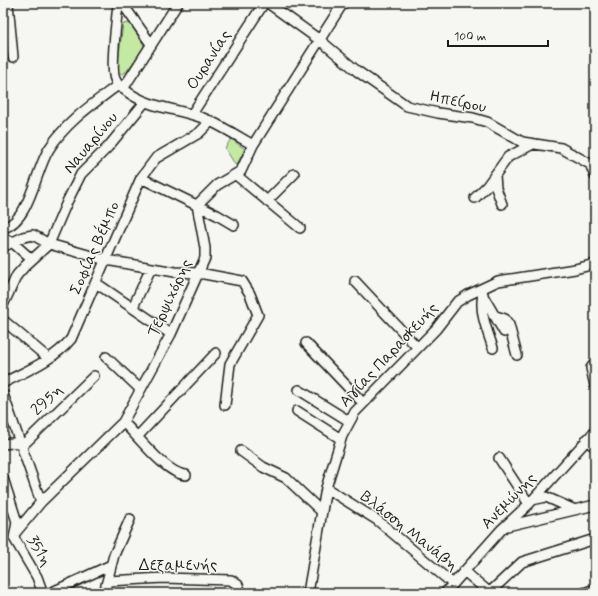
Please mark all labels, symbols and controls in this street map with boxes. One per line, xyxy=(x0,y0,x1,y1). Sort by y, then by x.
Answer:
scale bar xyxy=(448,22,548,48)
street label: Ουρανίας xyxy=(182,26,236,94)
text: 100 m xyxy=(454,29,486,45)
street label: Ηπείρου xyxy=(428,86,488,118)
street label: Ναυαρίνου xyxy=(59,108,123,178)
street label: Σοφίας Βέμπο xyxy=(64,198,125,298)
street label: Τερψιχόρης xyxy=(143,256,197,340)
street label: Αγίας Παρασκευής xyxy=(335,298,443,412)
street label: 295η xyxy=(26,380,68,420)
street label: Ανεμώνης xyxy=(477,468,541,534)
street label: Βλάσση Μανάβη xyxy=(356,486,462,576)
street label: 351η xyxy=(22,532,56,570)
street label: Δεξαμενής xyxy=(139,555,217,576)

